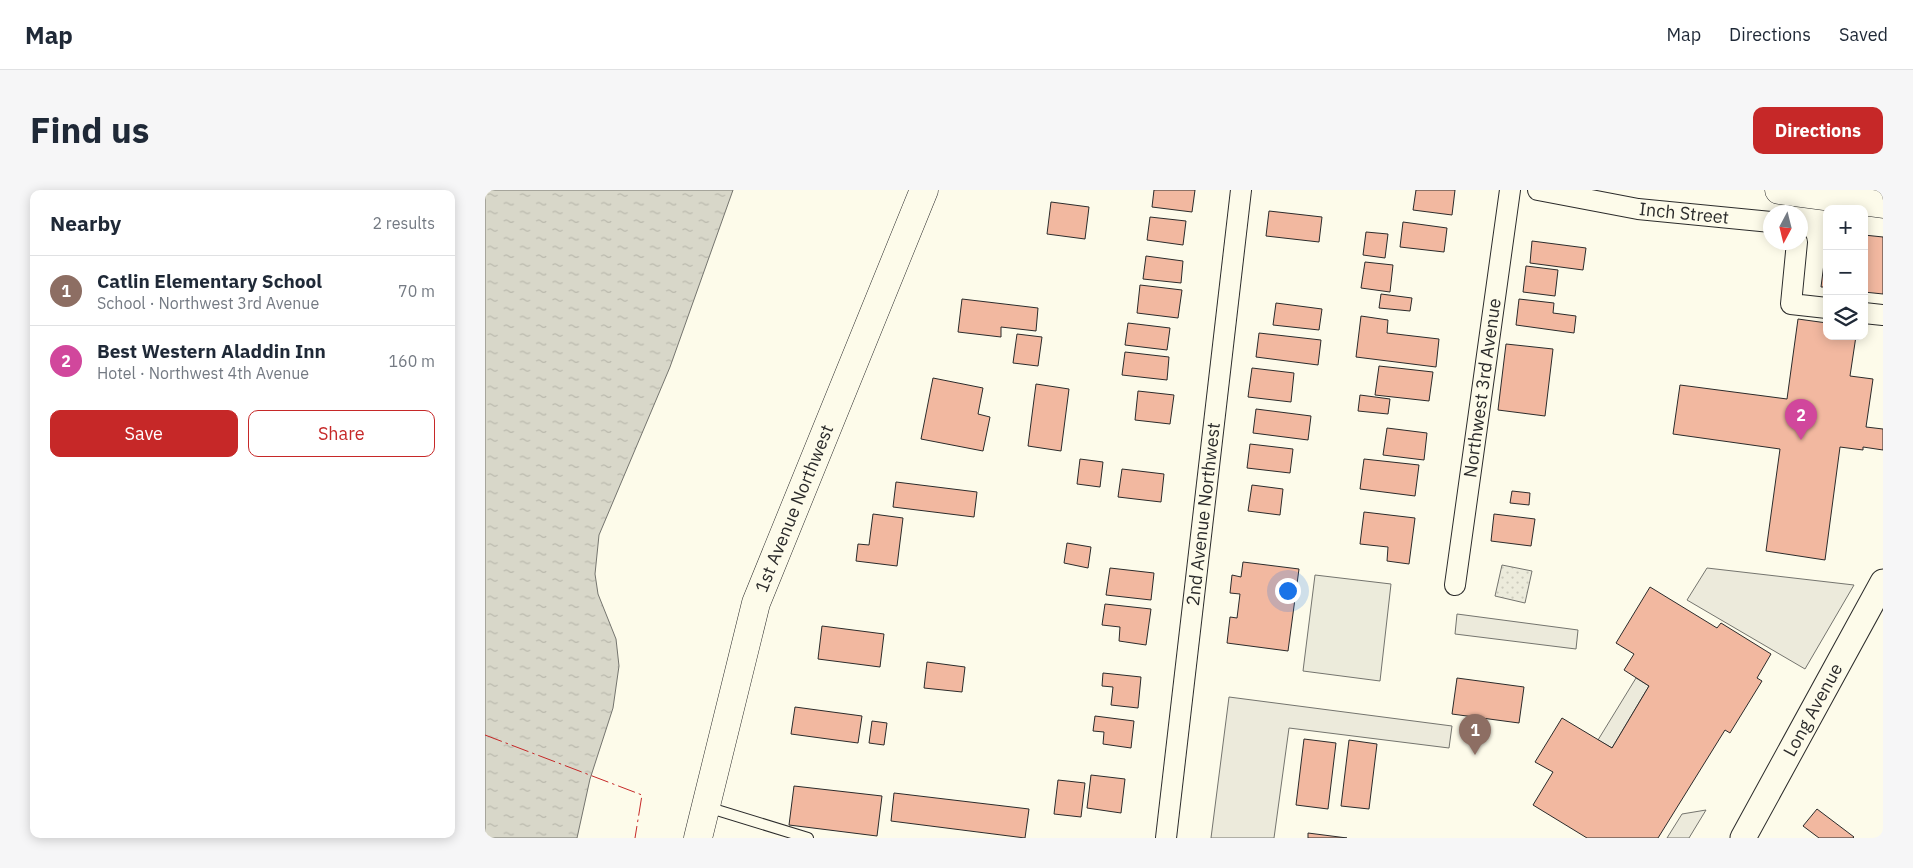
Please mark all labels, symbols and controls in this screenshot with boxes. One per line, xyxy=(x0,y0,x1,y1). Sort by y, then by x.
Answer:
text: Map xyxy=(25,19,73,51)
text: Map xyxy=(1666,23,1701,46)
text: Directions xyxy=(1729,23,1811,46)
text: Saved xyxy=(1839,23,1888,46)
text: Find us xyxy=(30,107,149,153)
button: Directions xyxy=(1753,107,1883,154)
street label: Inch Street xyxy=(1638,197,1730,229)
north arrow xyxy=(1763,205,1808,250)
map controls xyxy=(1823,205,1868,340)
button: + xyxy=(1823,205,1868,250)
text: Nearby xyxy=(50,209,121,237)
text: 2 results xyxy=(372,213,435,233)
button: − xyxy=(1823,250,1868,295)
text: Catlin Elementary School xyxy=(97,269,322,293)
text: 1 xyxy=(61,281,71,301)
text: 70 m xyxy=(398,281,435,301)
text: School · Northwest 3rd Avenue xyxy=(97,293,319,313)
button: layers xyxy=(1823,295,1868,340)
street label: Northwest 3rd Avenue xyxy=(1458,297,1506,479)
text: Best Western Aladdin Inn xyxy=(97,339,326,363)
text: 2 xyxy=(61,351,71,371)
text: 160 m xyxy=(388,351,435,371)
text: Hotel · Northwest 4th Avenue xyxy=(97,363,309,383)
pin: 2 xyxy=(1785,399,1817,440)
button: Save xyxy=(50,410,238,457)
button: Share xyxy=(248,410,435,457)
street label: 1st Avenue Northwest xyxy=(750,421,838,596)
street label: 2nd Avenue Northwest xyxy=(1181,421,1225,607)
your location xyxy=(1275,578,1301,604)
street label: Long Avenue xyxy=(1778,659,1847,760)
pin: 1 xyxy=(1459,714,1491,755)

